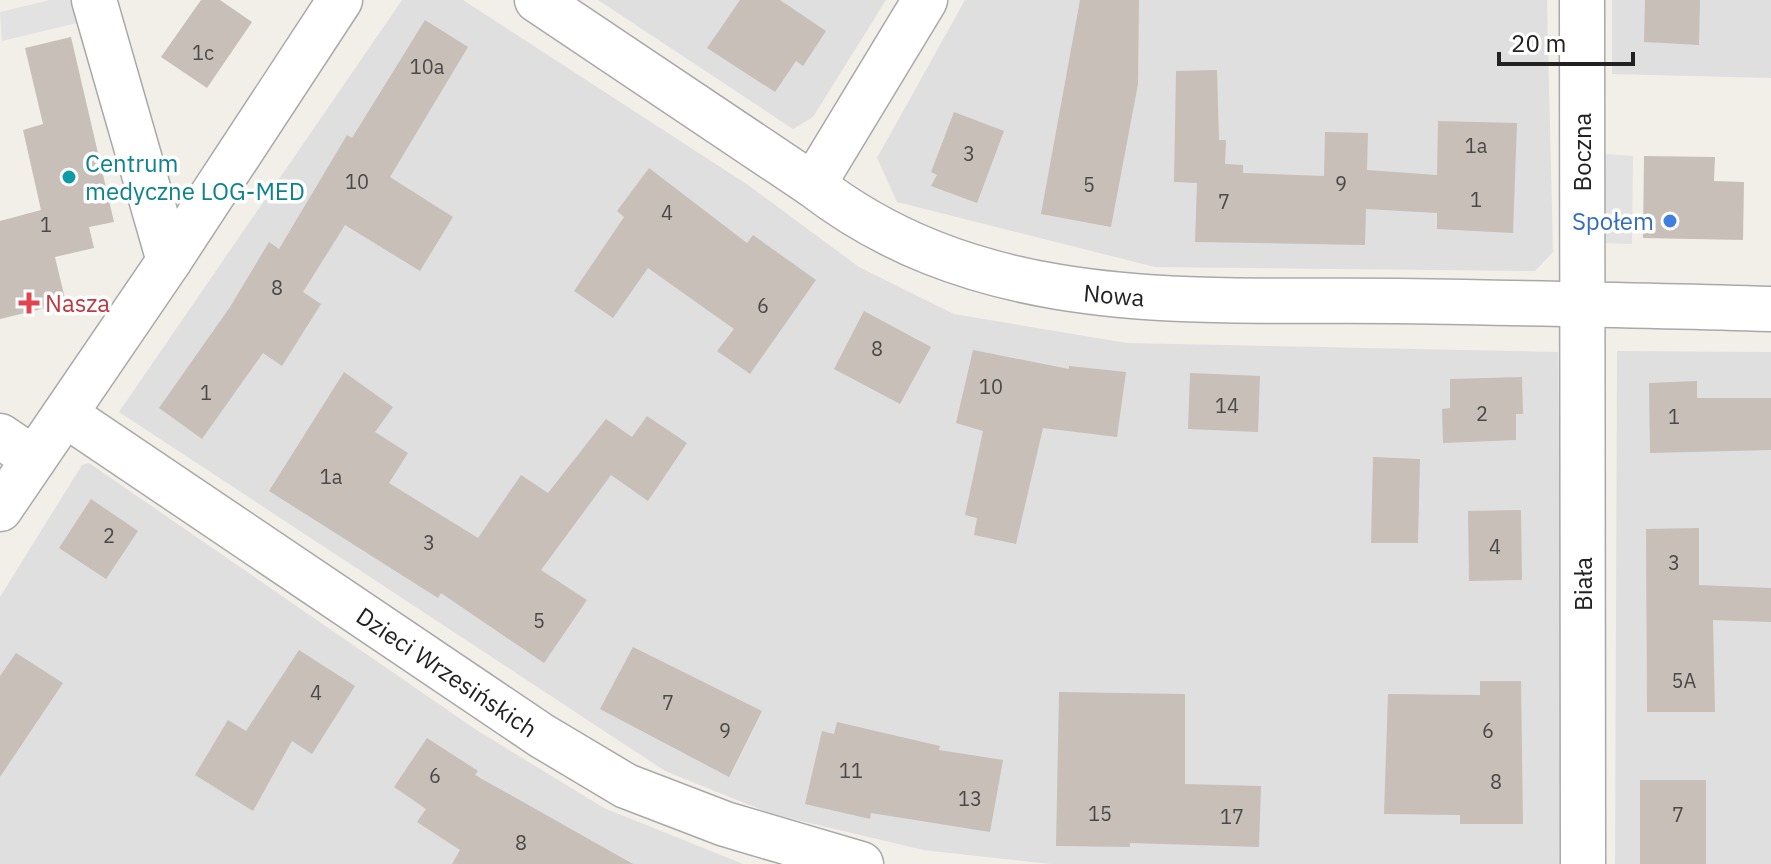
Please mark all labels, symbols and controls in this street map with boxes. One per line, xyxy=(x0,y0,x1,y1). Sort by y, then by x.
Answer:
scale bar xyxy=(1499,16,1633,66)
text: 20 m xyxy=(1511,27,1566,59)
house number: 1c xyxy=(192,39,214,66)
house number: 10a xyxy=(410,53,445,80)
street label: Boczna xyxy=(1566,112,1598,191)
house number: 1a xyxy=(1465,132,1488,159)
house number: 3 xyxy=(963,140,975,167)
place label: Centrum medyczne LOG-MED xyxy=(85,147,305,207)
marker: Centrum medyczne LOG-MED xyxy=(60,168,78,186)
house number: 10 xyxy=(345,168,369,195)
house number: 9 xyxy=(1335,170,1347,197)
house number: 5 xyxy=(1083,171,1095,198)
house number: 1 xyxy=(1470,186,1482,213)
house number: 7 xyxy=(1218,188,1230,215)
house number: 4 xyxy=(661,199,673,226)
place label: Społem xyxy=(1572,205,1654,237)
house number: 1 xyxy=(40,211,52,238)
marker: Społem xyxy=(1661,212,1679,230)
house number: 8 xyxy=(271,274,283,301)
street label: Nowa xyxy=(1082,276,1146,314)
place label: Nasza xyxy=(45,287,110,319)
house number: 6 xyxy=(757,292,769,319)
marker: Nasza xyxy=(20,294,38,312)
house number: 8 xyxy=(871,335,883,362)
house number: 10 xyxy=(979,373,1003,400)
house number: 1 xyxy=(200,379,212,406)
house number: 14 xyxy=(1215,392,1239,419)
house number: 2 xyxy=(1476,400,1488,427)
house number: 1 xyxy=(1668,403,1680,430)
house number: 1a xyxy=(320,463,343,490)
house number: 2 xyxy=(103,522,115,549)
house number: 3 xyxy=(423,529,435,556)
house number: 4 xyxy=(1489,533,1501,560)
house number: 3 xyxy=(1668,549,1680,576)
street label: Biała xyxy=(1567,557,1599,611)
street label: Dzieci Wrzesińskich xyxy=(350,600,544,744)
house number: 5 xyxy=(533,607,545,634)
house number: 5A xyxy=(1672,667,1697,694)
house number: 4 xyxy=(310,679,322,706)
house number: 7 xyxy=(662,689,674,716)
house number: 9 xyxy=(719,717,731,744)
house number: 6 xyxy=(1482,717,1494,744)
house number: 11 xyxy=(839,757,863,784)
house number: 6 xyxy=(429,762,441,789)
house number: 8 xyxy=(1490,768,1502,795)
house number: 13 xyxy=(958,785,982,812)
house number: 15 xyxy=(1088,800,1112,827)
house number: 7 xyxy=(1672,801,1684,828)
house number: 17 xyxy=(1220,803,1244,830)
house number: 8 xyxy=(515,829,527,856)

